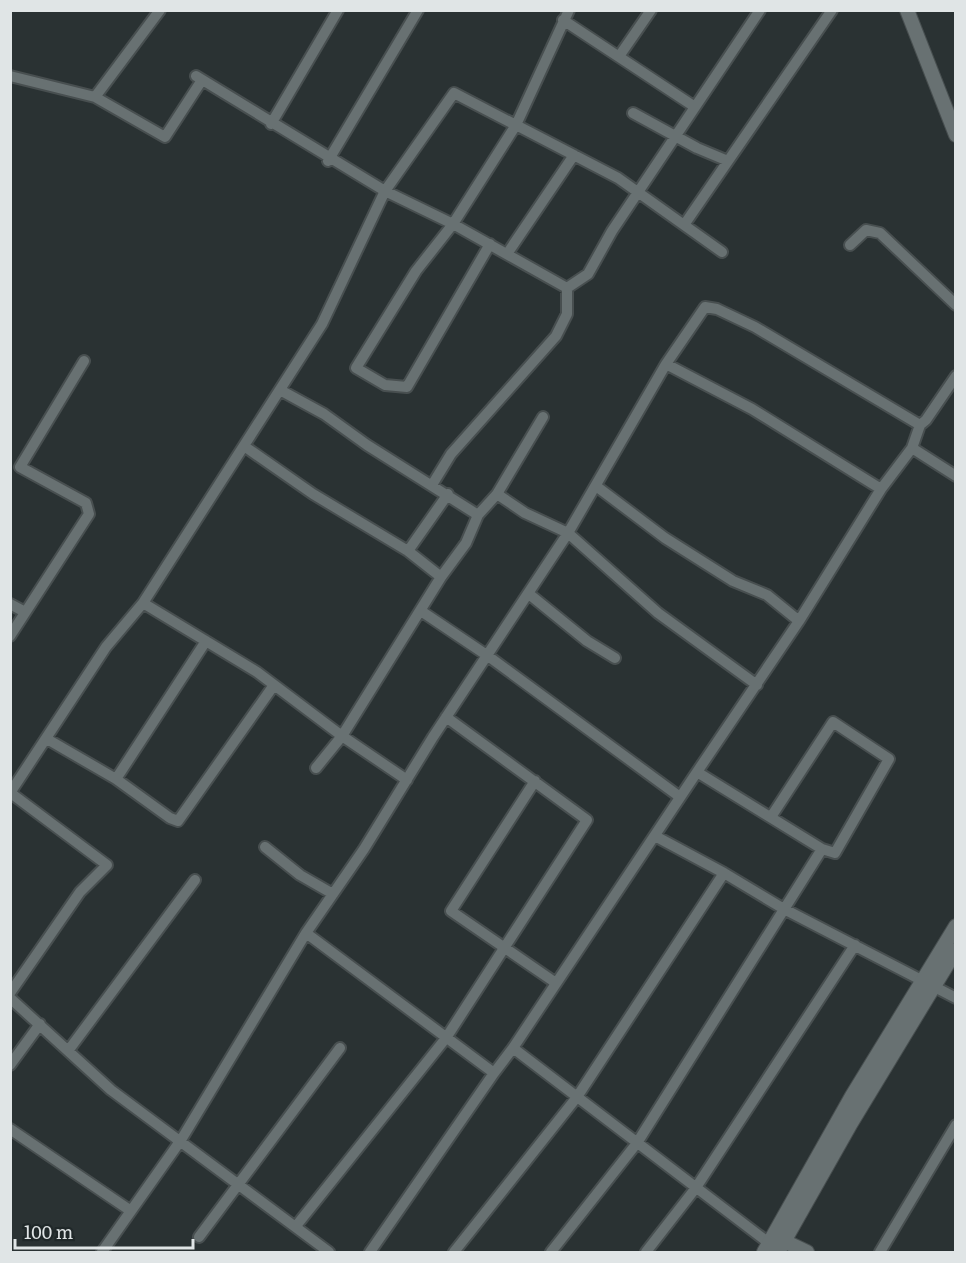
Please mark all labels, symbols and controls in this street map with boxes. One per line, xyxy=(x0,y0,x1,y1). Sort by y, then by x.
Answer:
scale bar xyxy=(15,1212,194,1250)
text: 100 m xyxy=(24,1218,73,1245)

